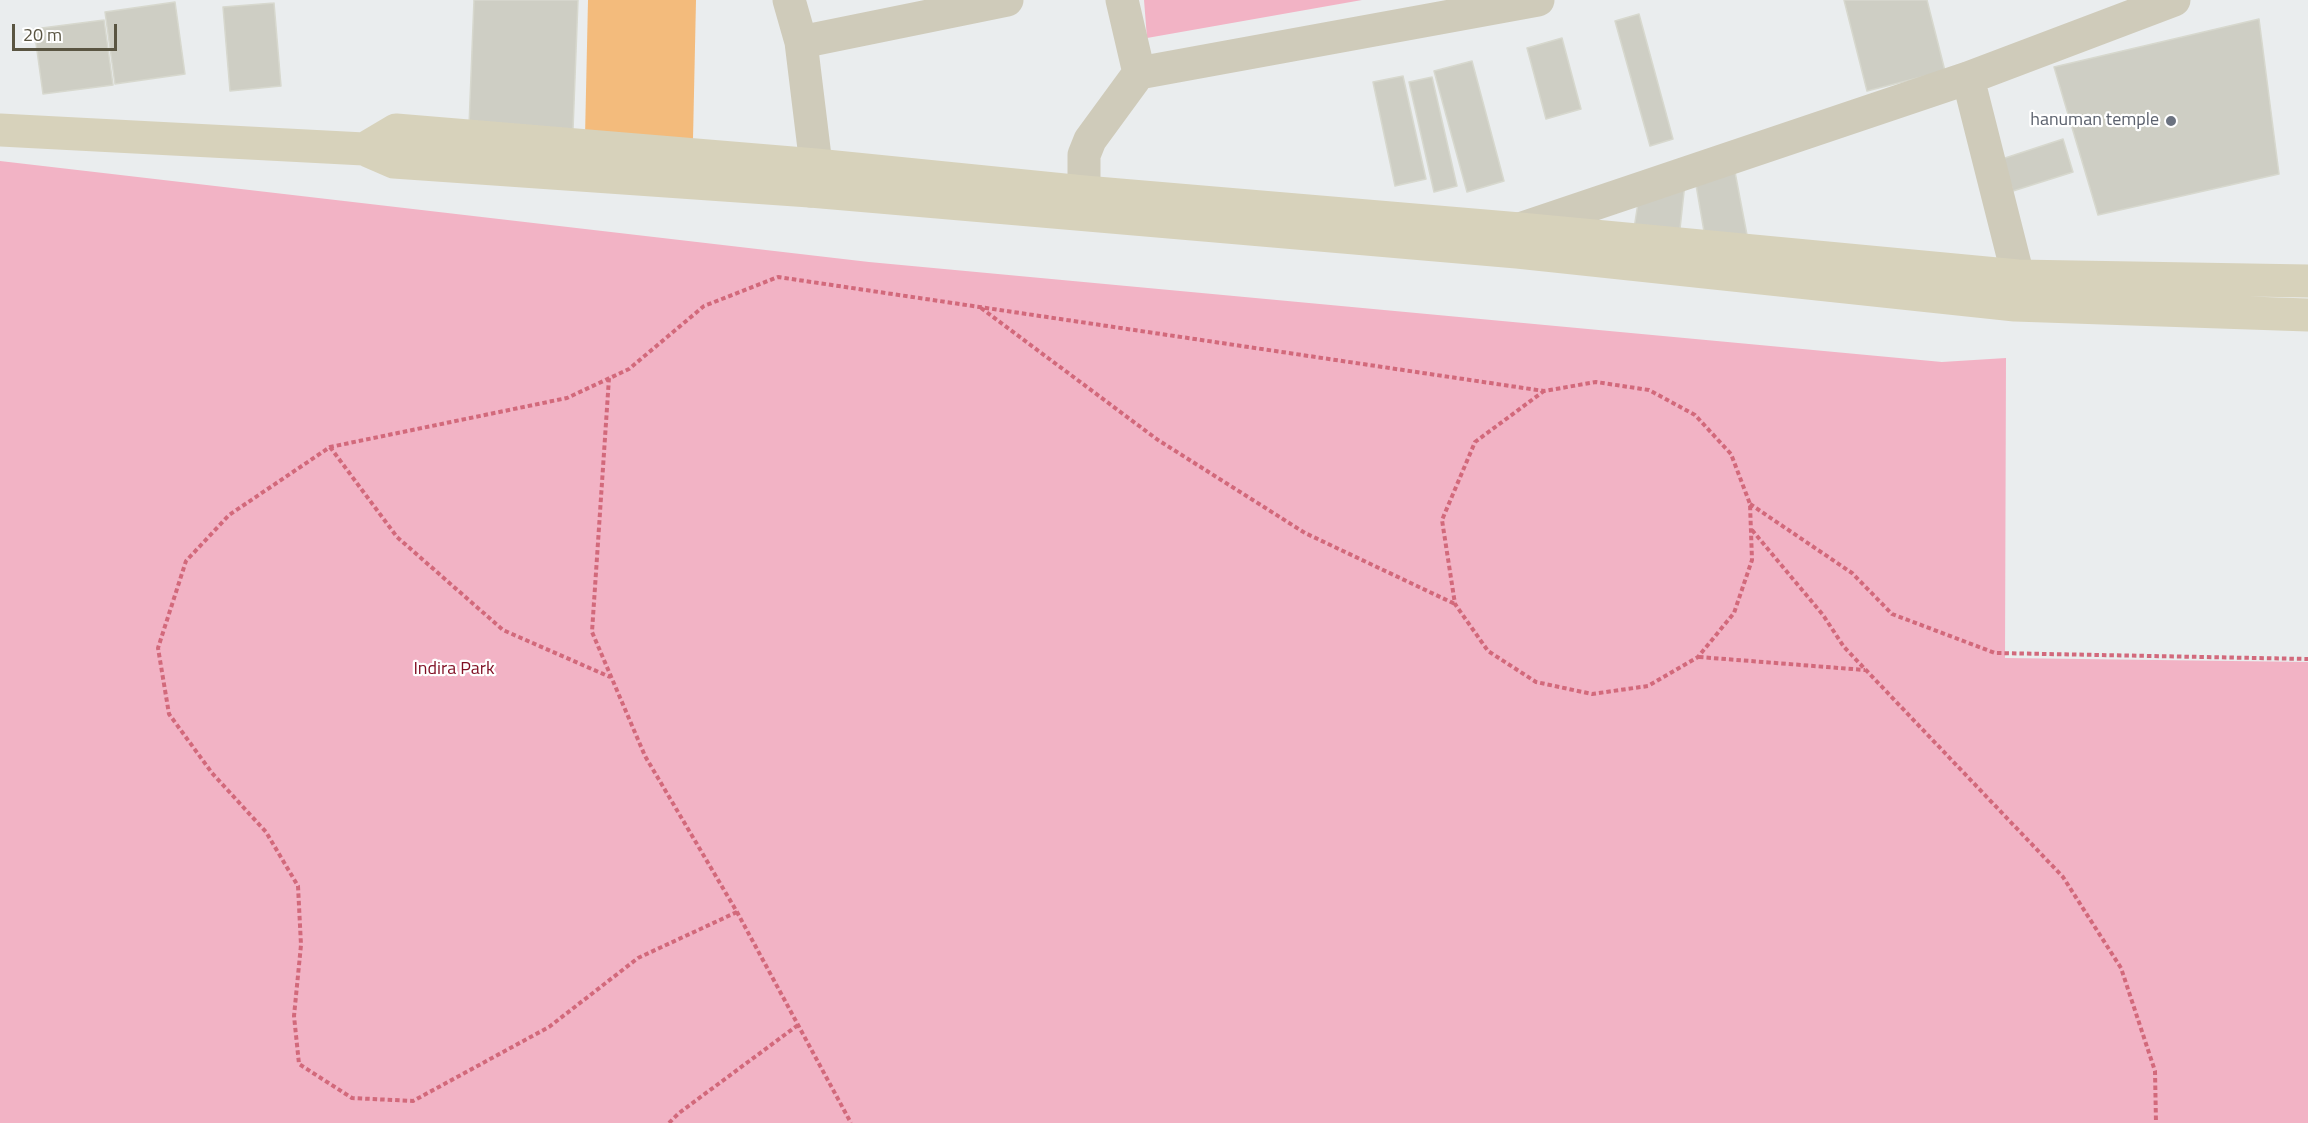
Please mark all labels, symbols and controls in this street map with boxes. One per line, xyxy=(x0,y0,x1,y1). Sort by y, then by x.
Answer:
scale bar xyxy=(15,12,120,50)
text: 20 m xyxy=(23,21,62,48)
place label: hanuman temple xyxy=(2030,110,2159,132)
marker: hanuman temple xyxy=(2164,114,2178,128)
park label: Indira Park xyxy=(413,659,495,681)

